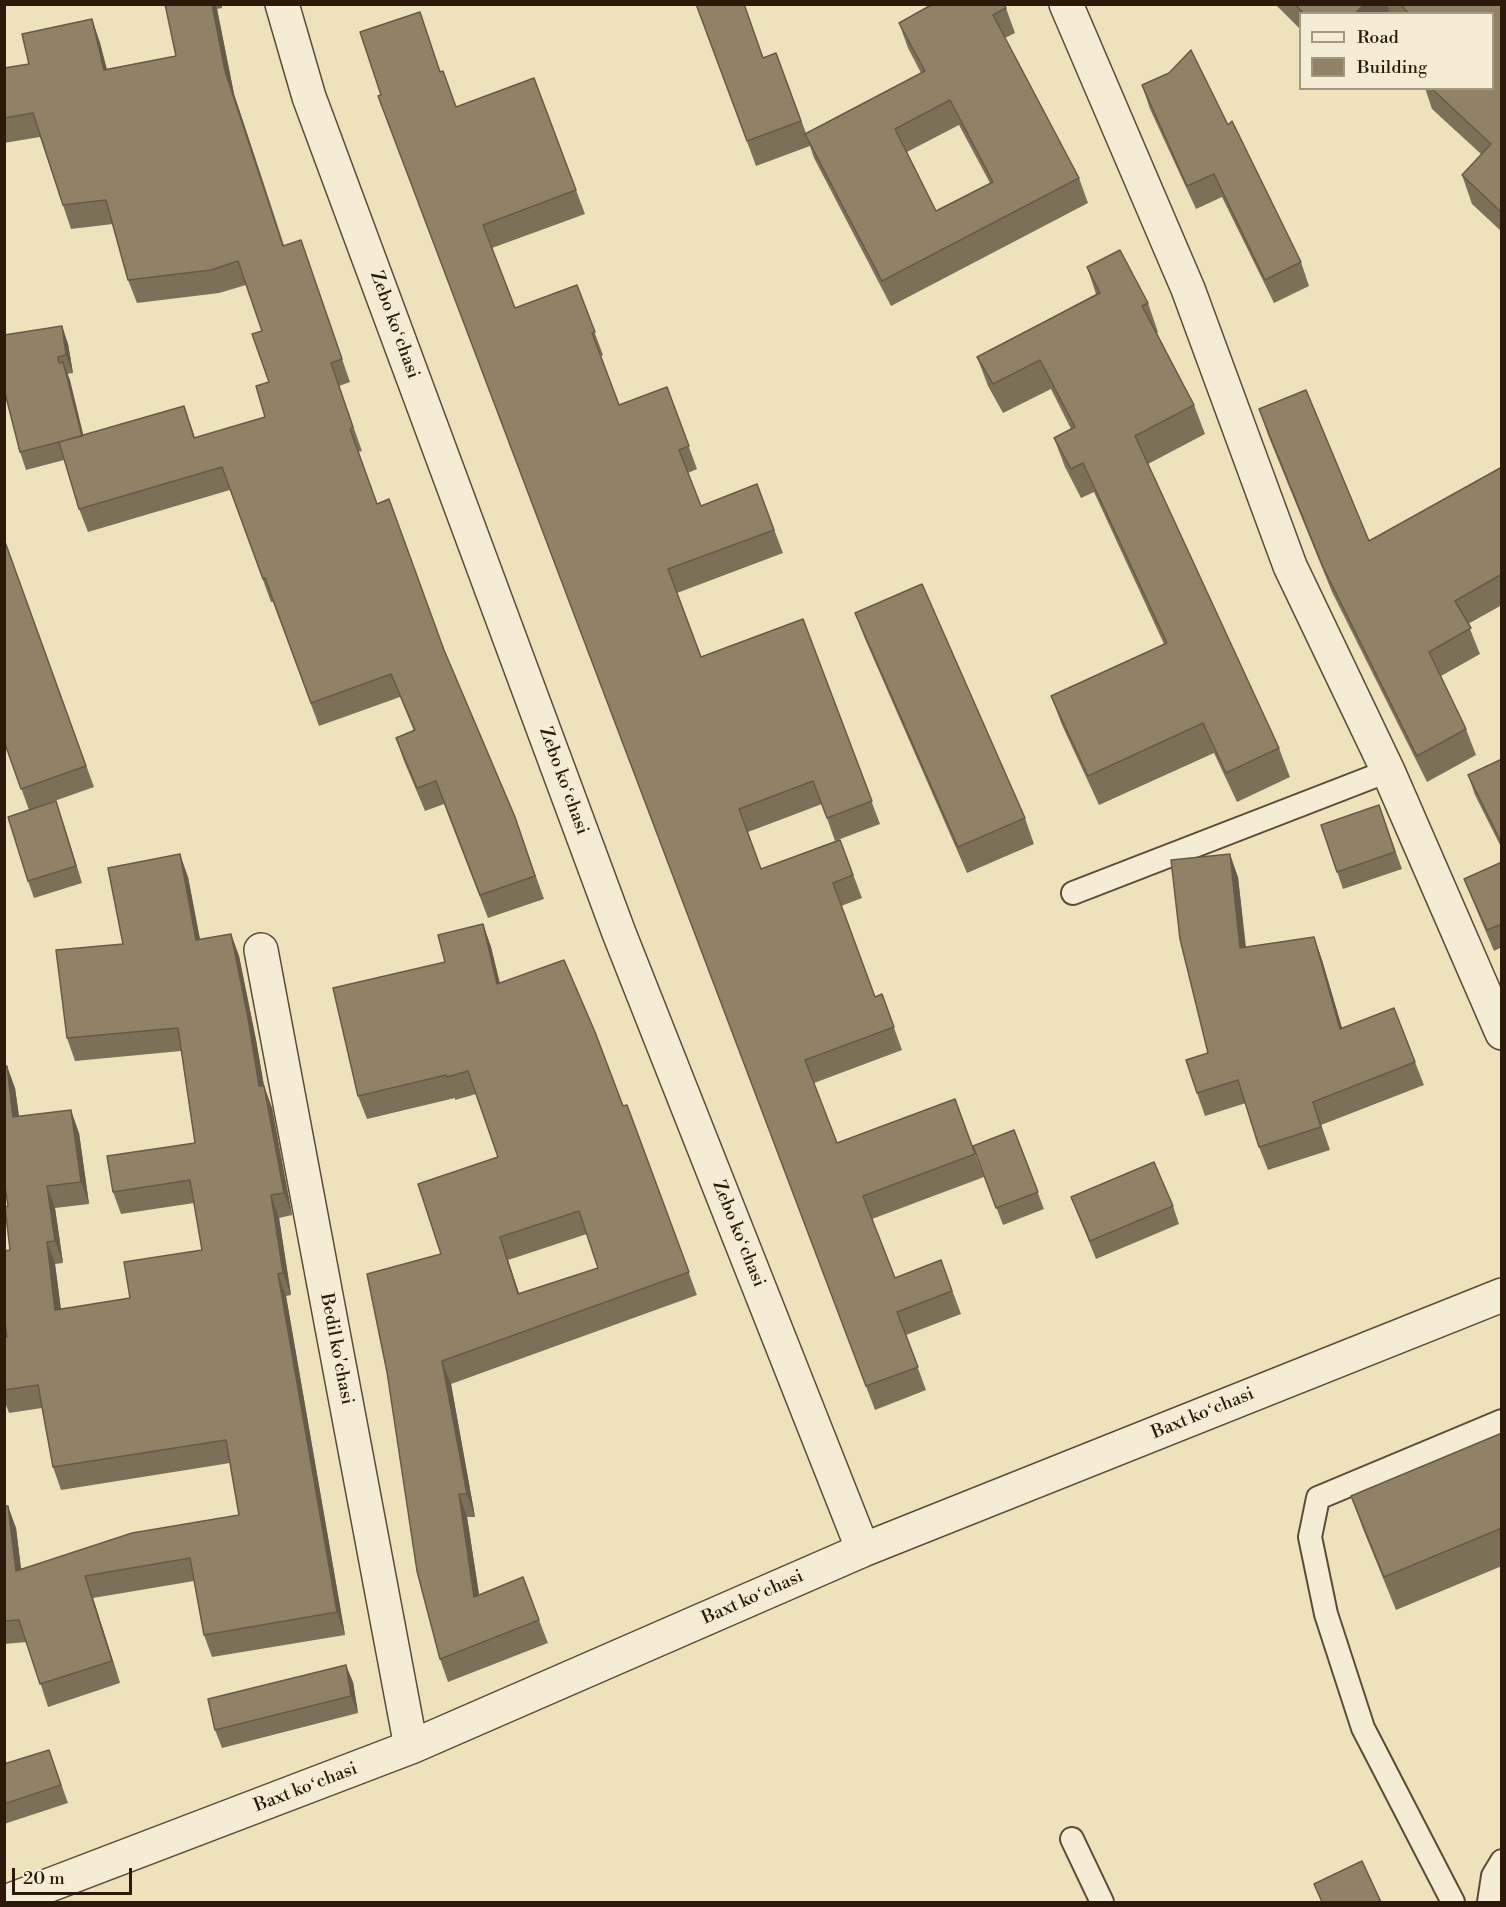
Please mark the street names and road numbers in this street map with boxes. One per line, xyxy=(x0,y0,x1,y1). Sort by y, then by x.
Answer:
street label: Zebo koʻchasi xyxy=(365,268,423,382)
street label: Zebo koʻchasi xyxy=(534,724,592,838)
street label: Zebo koʻchasi xyxy=(707,1178,769,1290)
street label: Bedil ko'chasi xyxy=(315,1292,357,1406)
street label: Baxt koʻchasi xyxy=(1148,1384,1258,1444)
street label: Baxt koʻchasi xyxy=(699,1566,807,1630)
street label: Baxt koʻchasi xyxy=(251,1758,361,1818)

